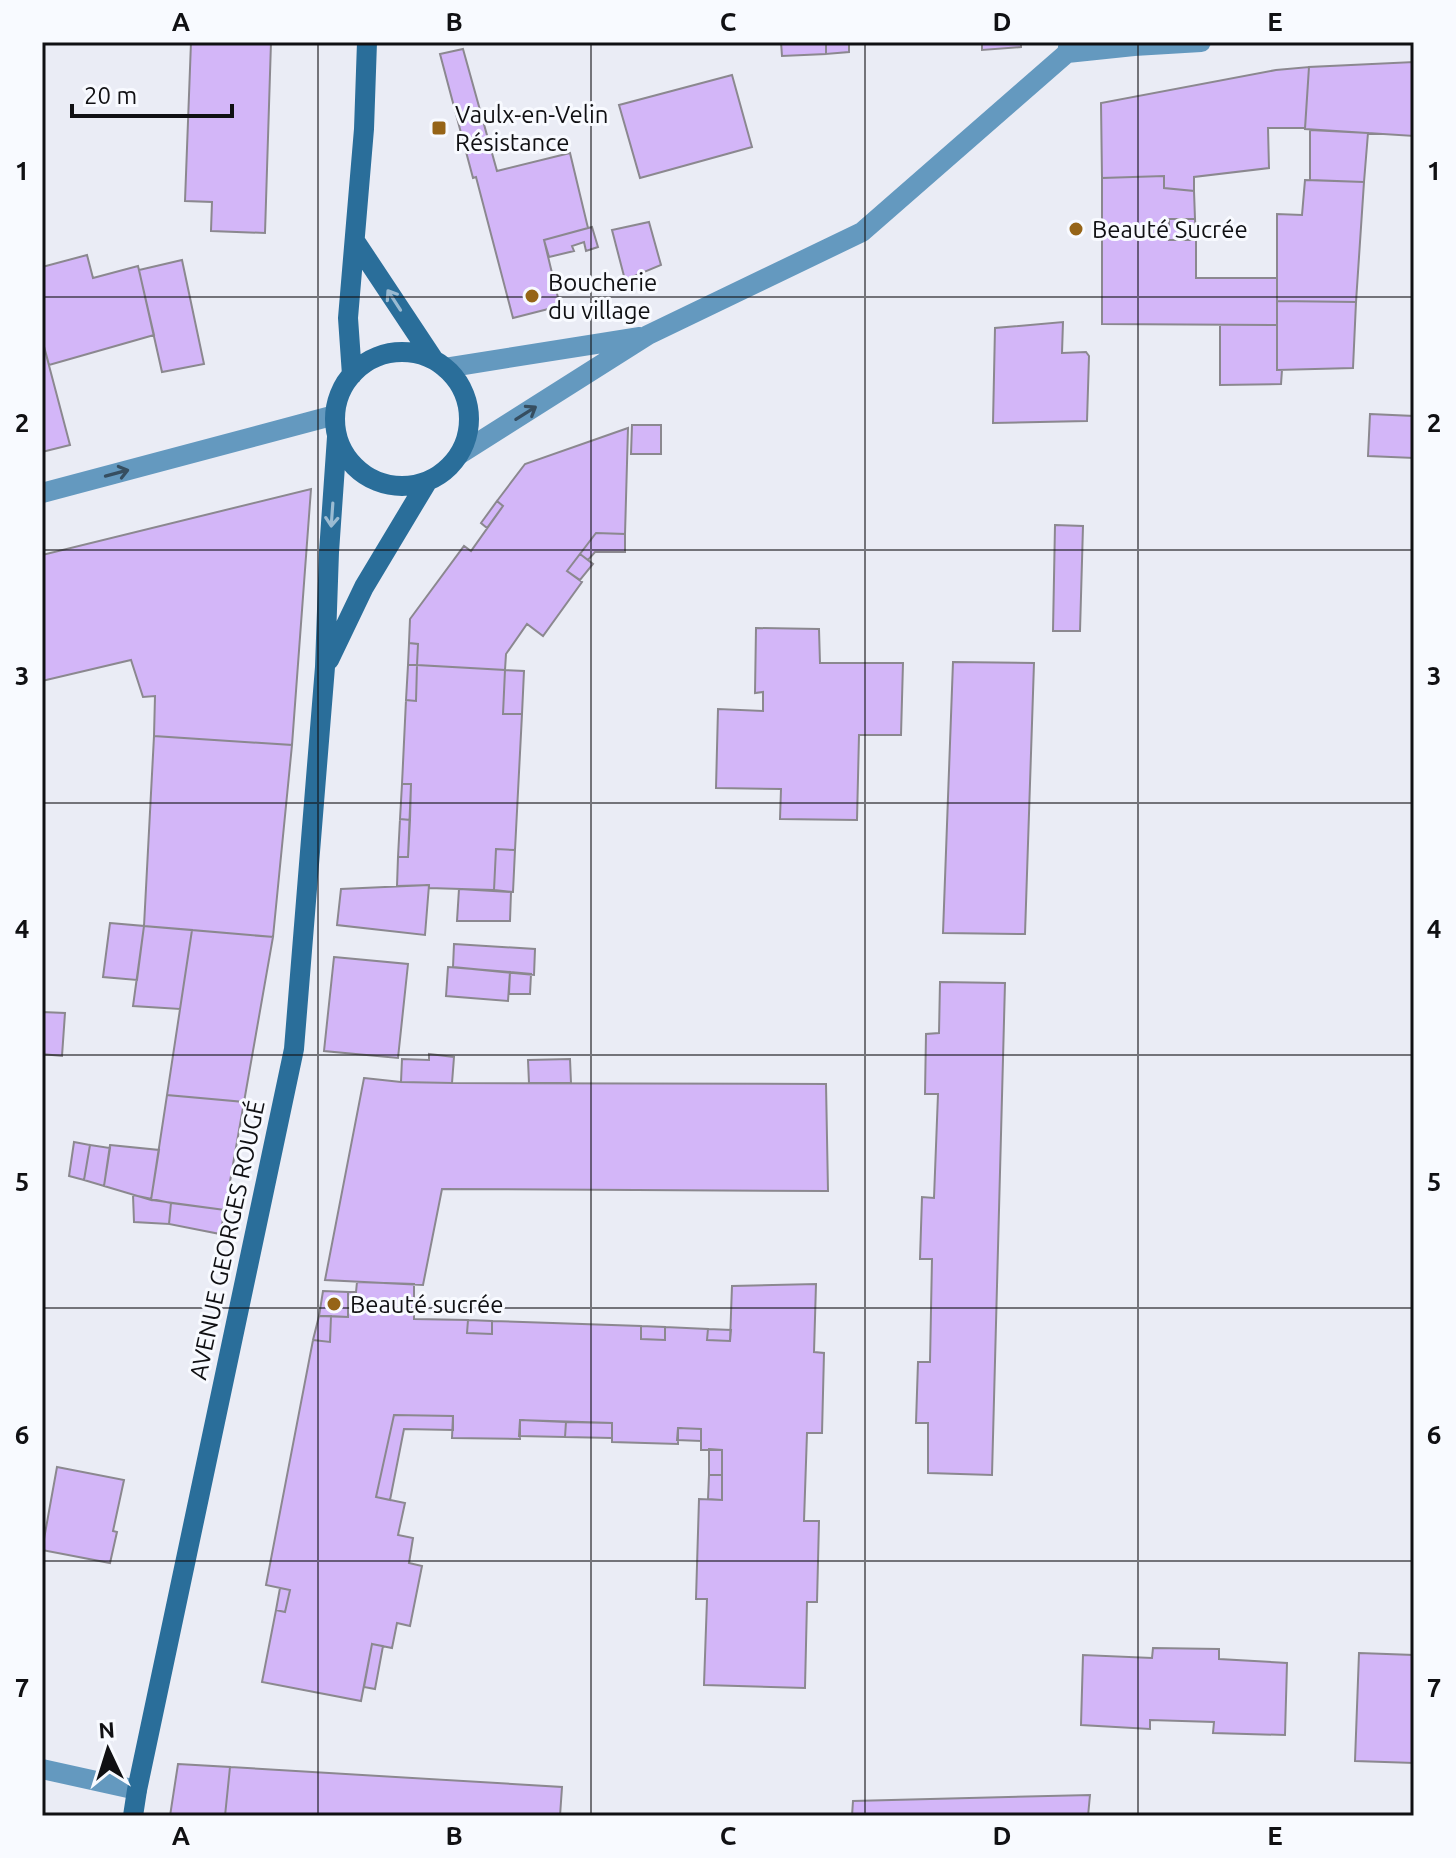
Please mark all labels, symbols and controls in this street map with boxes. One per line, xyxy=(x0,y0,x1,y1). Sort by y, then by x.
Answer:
text: A xyxy=(172,7,191,36)
text: B xyxy=(445,7,463,36)
text: C xyxy=(720,7,737,36)
text: D xyxy=(993,7,1011,36)
text: E xyxy=(1267,7,1283,36)
scale bar xyxy=(72,68,232,118)
text: 20 m xyxy=(84,82,137,109)
place label: Vaulx-en-Velin Résistance xyxy=(455,101,609,156)
marker: Vaulx-en-Velin Résistance xyxy=(430,119,448,137)
text: 1 xyxy=(15,156,29,185)
text: 1 xyxy=(1427,156,1441,185)
place label: Beauté Sucrée xyxy=(1092,216,1248,243)
marker: Beauté Sucrée xyxy=(1067,220,1085,238)
place label: Boucherie du village xyxy=(548,269,657,324)
marker: Boucherie du village xyxy=(523,287,541,305)
one-way arrow xyxy=(386,290,403,312)
one-way arrow xyxy=(514,404,537,420)
text: 2 xyxy=(15,408,29,437)
text: 2 xyxy=(1427,408,1441,437)
one-way arrow xyxy=(104,465,130,480)
one-way arrow xyxy=(324,501,339,528)
text: 3 xyxy=(15,661,29,690)
text: 3 xyxy=(1427,661,1441,690)
text: 4 xyxy=(15,914,29,943)
text: 4 xyxy=(1427,914,1441,943)
street label: AVENUE GEORGES ROUGÉ xyxy=(183,1098,270,1382)
text: 5 xyxy=(15,1167,29,1196)
text: 5 xyxy=(1427,1167,1441,1196)
place label: Beauté sucrée xyxy=(350,1291,504,1318)
marker: Beauté sucrée xyxy=(325,1295,343,1313)
text: 6 xyxy=(15,1420,29,1449)
text: 6 xyxy=(1427,1420,1441,1449)
text: 7 xyxy=(15,1673,29,1702)
text: 7 xyxy=(1427,1673,1441,1702)
north arrow xyxy=(68,1710,148,1790)
text: N xyxy=(98,1717,116,1743)
text: A xyxy=(172,1821,191,1850)
text: B xyxy=(445,1821,463,1850)
text: C xyxy=(720,1821,737,1850)
text: D xyxy=(993,1821,1011,1850)
text: E xyxy=(1267,1821,1283,1850)

